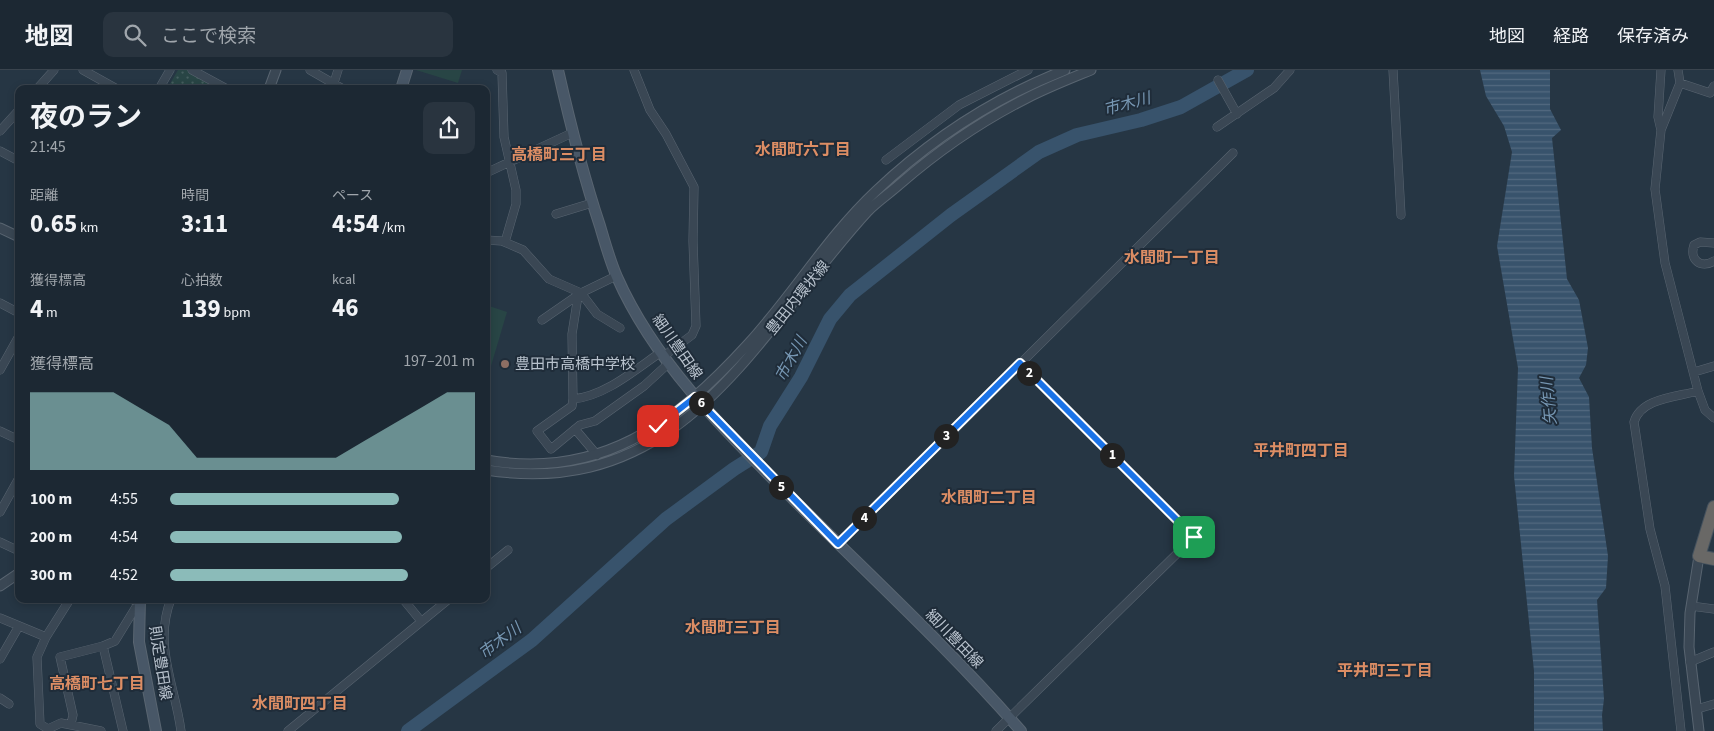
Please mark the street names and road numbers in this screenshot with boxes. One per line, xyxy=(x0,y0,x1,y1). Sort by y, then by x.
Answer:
street label: 豊田内環状線 xyxy=(762,256,834,340)
street label: 細川豊田線 xyxy=(647,310,707,384)
street label: 細川豊田線 xyxy=(920,605,988,673)
street label: 則定豊田線 xyxy=(144,624,176,702)

